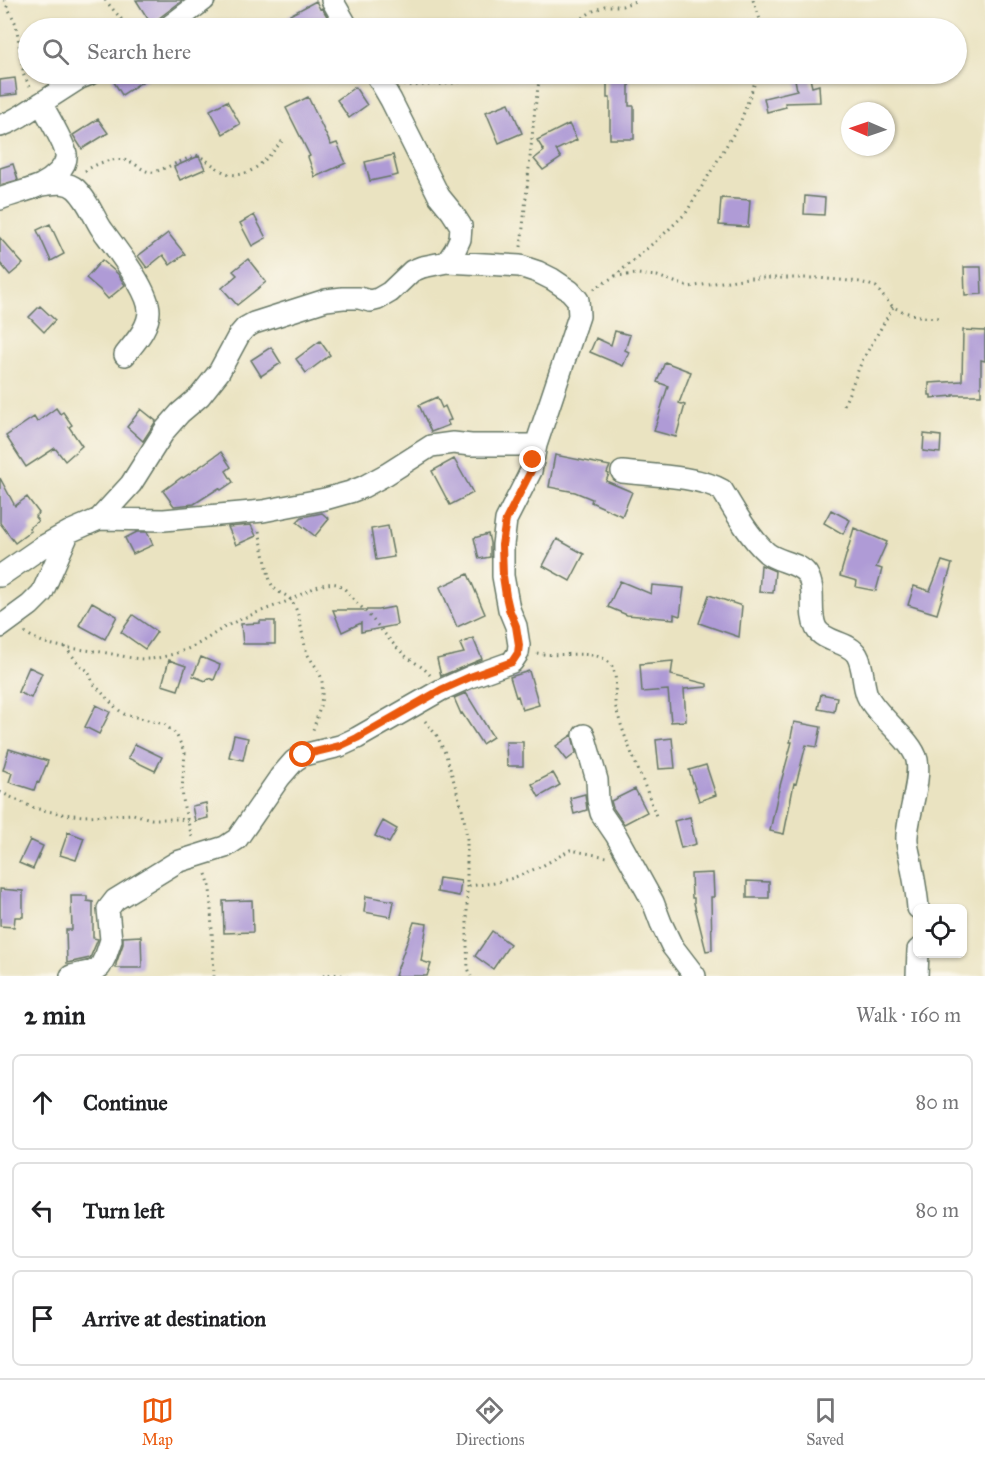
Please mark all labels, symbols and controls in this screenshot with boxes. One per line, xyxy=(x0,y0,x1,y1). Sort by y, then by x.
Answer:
search box xyxy=(18,18,967,84)
icon: search xyxy=(39,35,72,68)
text: Search here xyxy=(87,38,191,65)
north arrow xyxy=(841,102,895,156)
route end xyxy=(519,446,545,472)
route start xyxy=(289,741,315,767)
map controls xyxy=(913,904,967,958)
button: locate xyxy=(913,904,967,958)
text: 2 min xyxy=(24,999,85,1031)
text: Walk · 160 m xyxy=(856,1003,961,1027)
icon: ahead xyxy=(26,1086,59,1119)
text: Continue xyxy=(83,1089,168,1116)
text: 80 m xyxy=(916,1090,959,1114)
icon: left xyxy=(26,1194,59,1227)
text: Turn left xyxy=(83,1197,165,1224)
text: 80 m xyxy=(916,1198,959,1222)
icon: arrive xyxy=(26,1302,59,1335)
text: Arrive at destination xyxy=(83,1305,266,1332)
tab: Map xyxy=(141,1394,174,1449)
tab: Directions xyxy=(456,1394,524,1449)
tab: Saved xyxy=(806,1394,844,1449)

